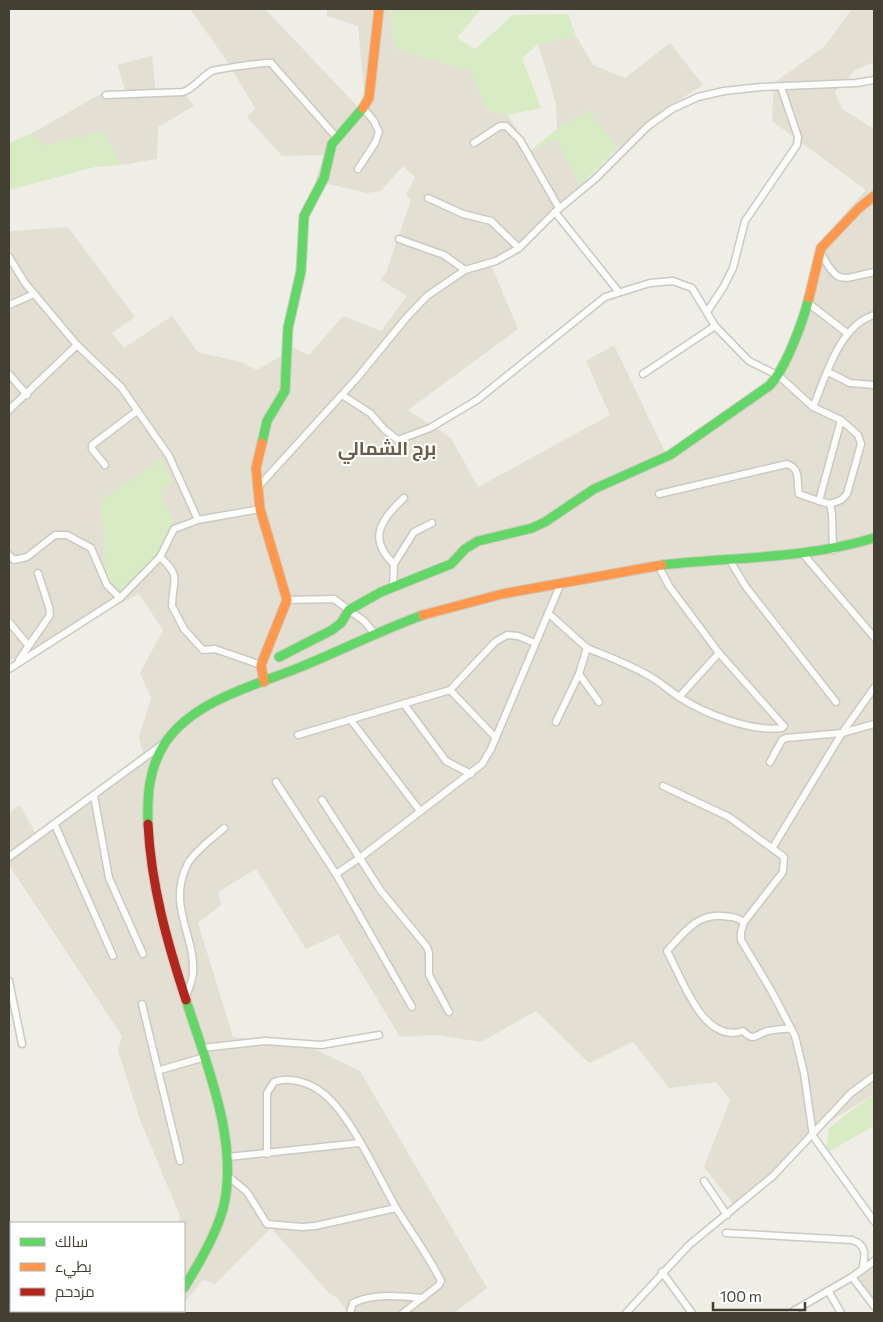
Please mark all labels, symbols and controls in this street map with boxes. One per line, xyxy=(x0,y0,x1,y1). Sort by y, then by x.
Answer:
district label: برج الشمالي xyxy=(338,436,436,464)
legend xyxy=(10,1222,185,1312)
text: سالك xyxy=(55,1232,88,1250)
text: بطيء xyxy=(55,1257,92,1279)
scale bar xyxy=(713,1280,806,1312)
text: مزدحم xyxy=(55,1282,95,1302)
text: 100 m xyxy=(720,1287,762,1305)

